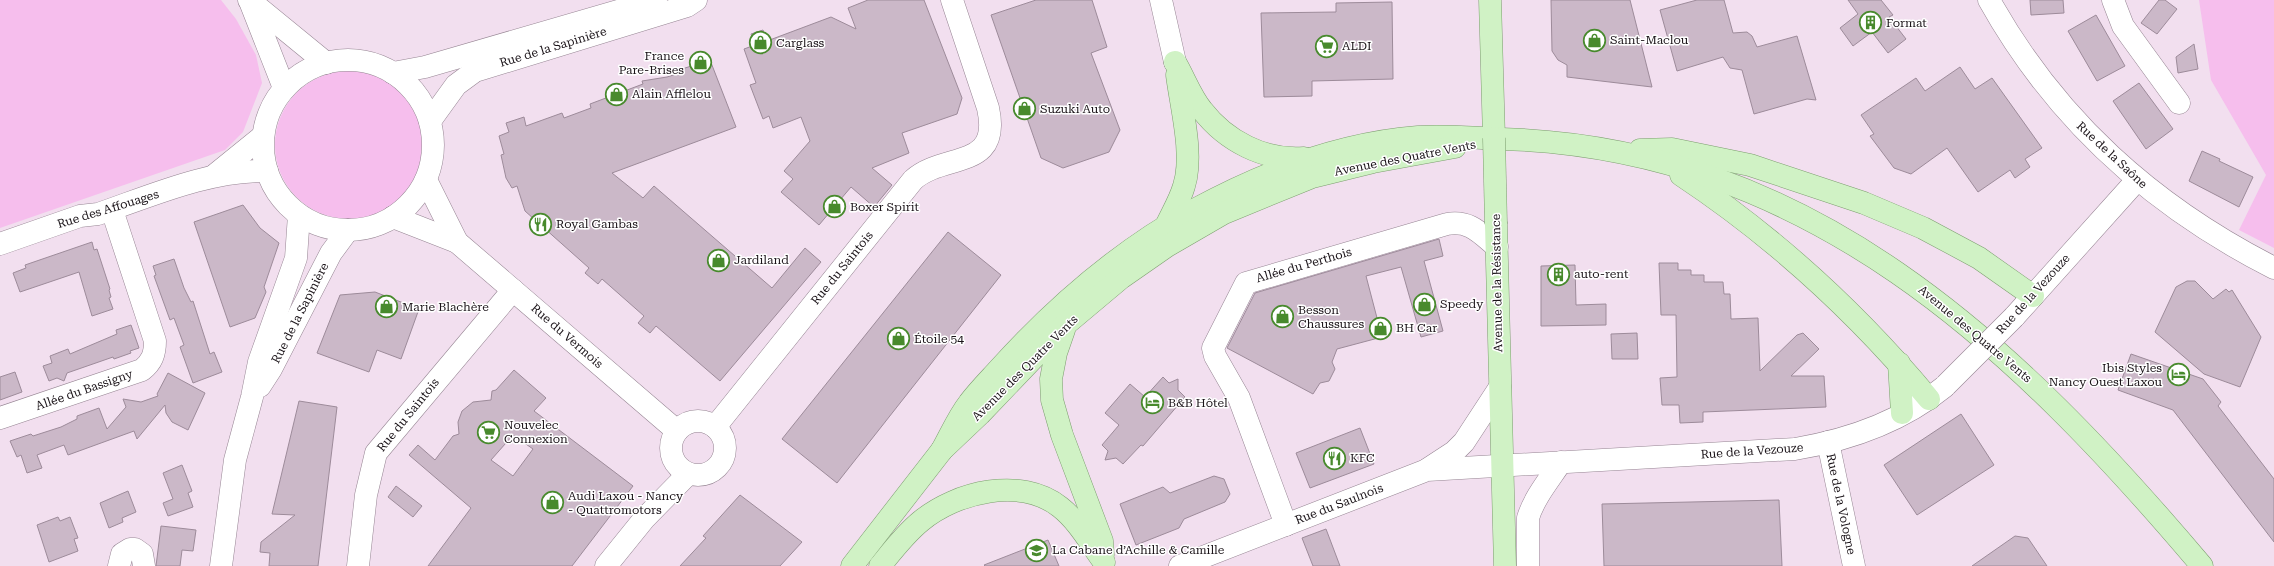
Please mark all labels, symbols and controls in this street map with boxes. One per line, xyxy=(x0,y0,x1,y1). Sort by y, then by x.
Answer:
building icon: Format xyxy=(1857,10,1883,36)
place label: Format xyxy=(1886,16,1927,30)
street label: Rue de la Sapinière xyxy=(498,24,609,70)
shop icon: Saint-Maclou xyxy=(1582,27,1608,53)
shop icon: Carglass xyxy=(747,30,773,56)
supermarket icon: ALDI xyxy=(1314,33,1340,59)
place label: Saint-Maclou xyxy=(1610,33,1689,47)
place label: Carglass xyxy=(776,36,825,50)
place label: ALDI xyxy=(1342,39,1372,53)
place label: France Pare-Brises xyxy=(619,49,684,77)
shop icon: France Pare-Brises xyxy=(687,50,713,76)
shop icon: Alain Afflelou xyxy=(604,81,630,107)
place label: Alain Afflelou xyxy=(632,87,711,101)
shop icon: Suzuki Auto xyxy=(1011,96,1037,122)
place label: Suzuki Auto xyxy=(1040,102,1110,116)
street label: Rue de la Saône xyxy=(2074,119,2150,192)
street label: Avenue des Quatre Vents xyxy=(1333,137,1477,179)
street label: Rue des Affouages xyxy=(56,187,161,231)
shop icon: Boxer Spirit xyxy=(821,194,847,220)
place label: Boxer Spirit xyxy=(850,200,919,214)
restaurant icon: Royal Gambas xyxy=(528,211,554,237)
street label: Avenue de la Résistance xyxy=(1489,213,1505,352)
place label: Royal Gambas xyxy=(556,217,638,231)
street label: Rue du Saintois xyxy=(808,228,876,308)
street label: Allée du Perthois xyxy=(1255,245,1354,285)
shop icon: Jardiland xyxy=(706,247,732,273)
street label: Rue de la Vezouze xyxy=(1993,251,2073,337)
place label: Jardiland xyxy=(734,253,789,267)
street label: Rue de la Sapinière xyxy=(269,260,332,366)
building icon: auto-rent xyxy=(1545,261,1571,287)
place label: auto-rent xyxy=(1574,267,1629,281)
street label: Avenue des Quatre Vents xyxy=(1915,282,2035,386)
shop icon: Speedy xyxy=(1411,291,1437,317)
shop icon: Marie Blachère xyxy=(374,294,400,320)
place label: Speedy xyxy=(1440,297,1484,311)
place label: Marie Blachère xyxy=(402,300,489,314)
street label: Rue du Vermois xyxy=(528,301,606,371)
place label: Besson Chaussures xyxy=(1298,303,1364,331)
shop icon: Besson Chaussures xyxy=(1270,304,1296,330)
street label: Avenue des Quatre Vents xyxy=(969,312,1081,424)
shop icon: BH Car xyxy=(1367,315,1393,341)
place label: BH Car xyxy=(1396,321,1437,335)
shop icon: Étoile 54 xyxy=(885,326,911,352)
place label: Étoile 54 xyxy=(914,332,964,346)
place label: Ibis Styles Nancy Ouest Laxou xyxy=(2049,361,2163,389)
hotel icon: Ibis Styles Nancy Ouest Laxou xyxy=(2165,362,2191,388)
street label: Allée du Bassigny xyxy=(34,367,135,413)
street label: Rue du Saintois xyxy=(374,375,442,455)
hotel icon: B&B Hôtel xyxy=(1140,390,1166,416)
place label: B&B Hôtel xyxy=(1168,396,1228,410)
place label: Nouvelec Connexion xyxy=(504,418,568,446)
supermarket icon: Nouvelec Connexion xyxy=(475,419,501,445)
street label: Rue de la Vezouze xyxy=(1700,440,1804,462)
restaurant icon: KFC xyxy=(1322,445,1348,471)
place label: KFC xyxy=(1350,451,1375,465)
street label: Rue de la Vologne xyxy=(1823,452,1859,556)
street label: Rue du Saulnois xyxy=(1293,481,1385,527)
place label: Audi Laxou - Nancy - Quattromotors xyxy=(568,489,684,517)
shop icon: Audi Laxou - Nancy - Quattromotors xyxy=(539,490,565,516)
school or university icon: La Cabane d’Achille & Camille xyxy=(1024,537,1050,563)
place label: La Cabane d’Achille & Camille xyxy=(1052,543,1225,557)

